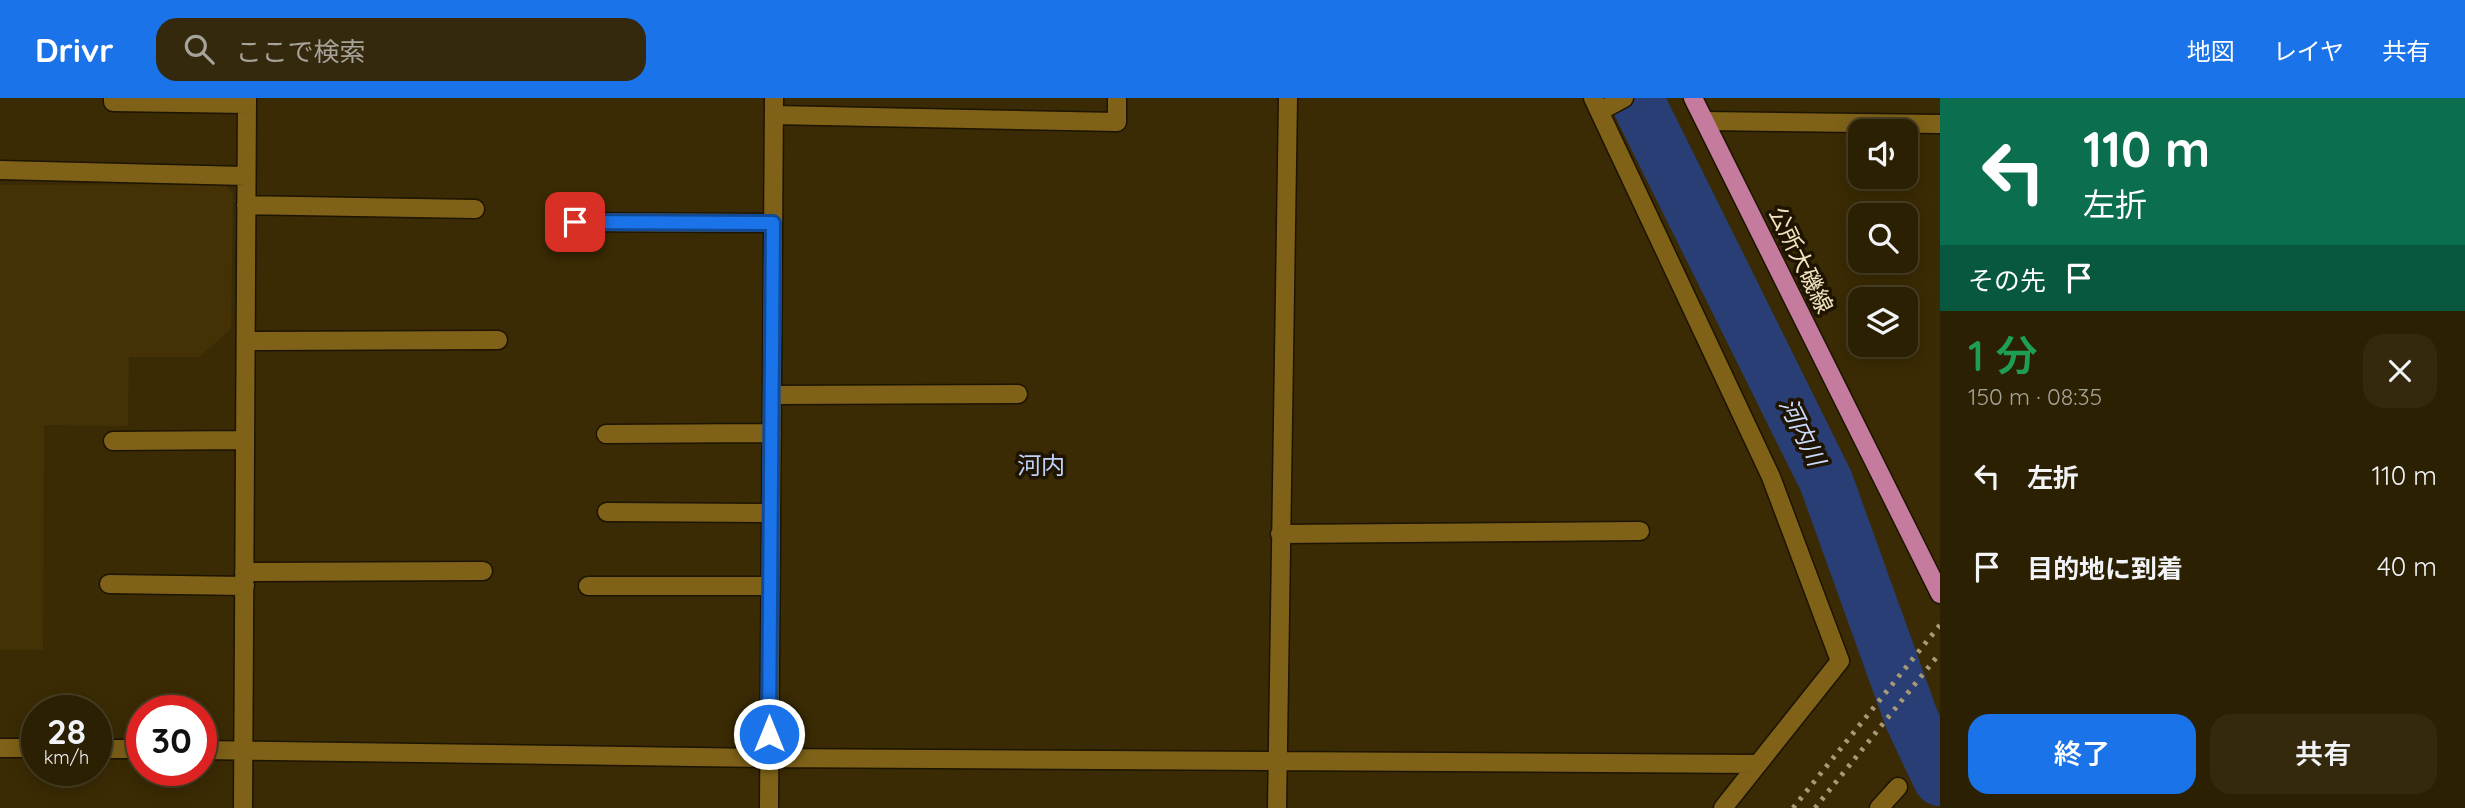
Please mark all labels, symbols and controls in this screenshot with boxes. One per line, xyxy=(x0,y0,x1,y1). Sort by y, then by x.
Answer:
search box xyxy=(156,18,646,81)
text: Drivr xyxy=(35,29,114,70)
icon: search xyxy=(180,30,218,68)
text: ここで検索 xyxy=(236,35,366,68)
text: 地図 xyxy=(2187,36,2235,66)
text: レイヤ xyxy=(2273,36,2344,66)
text: 共有 xyxy=(2382,36,2430,66)
text: 110 m xyxy=(2083,118,2210,179)
map controls xyxy=(1848,119,1918,357)
button: sound xyxy=(1848,119,1918,189)
icon: left xyxy=(1968,126,2059,217)
text: 左折 xyxy=(2083,184,2147,224)
pin xyxy=(545,192,605,252)
street label: 公所大磯線 xyxy=(1763,202,1840,318)
icon: arrive xyxy=(556,203,594,241)
button: search xyxy=(1848,203,1918,273)
icon: arrive xyxy=(2060,259,2098,297)
text: その先 xyxy=(1968,264,2046,297)
button: layers xyxy=(1848,287,1918,357)
text: 1 分 xyxy=(1968,329,2038,382)
button: close xyxy=(2363,334,2437,408)
text: 150 m · 08:35 xyxy=(1968,382,2102,411)
water label: 河内川 xyxy=(1774,393,1833,473)
district label: 河内 xyxy=(1017,450,1065,480)
icon: left xyxy=(1968,457,2006,495)
text: 110 m xyxy=(2371,459,2437,492)
text: 左折 xyxy=(2027,461,2079,494)
icon: arrive xyxy=(1968,548,2006,586)
text: 40 m xyxy=(2377,550,2437,583)
text: 目的地に到着 xyxy=(2027,552,2183,585)
speed limit sign: 30 xyxy=(126,695,217,786)
position arrow xyxy=(732,697,806,771)
text: 28 xyxy=(47,709,86,753)
button: 終了 xyxy=(1968,714,2196,794)
button: 共有 xyxy=(2210,714,2437,794)
text: km/h xyxy=(44,746,89,769)

